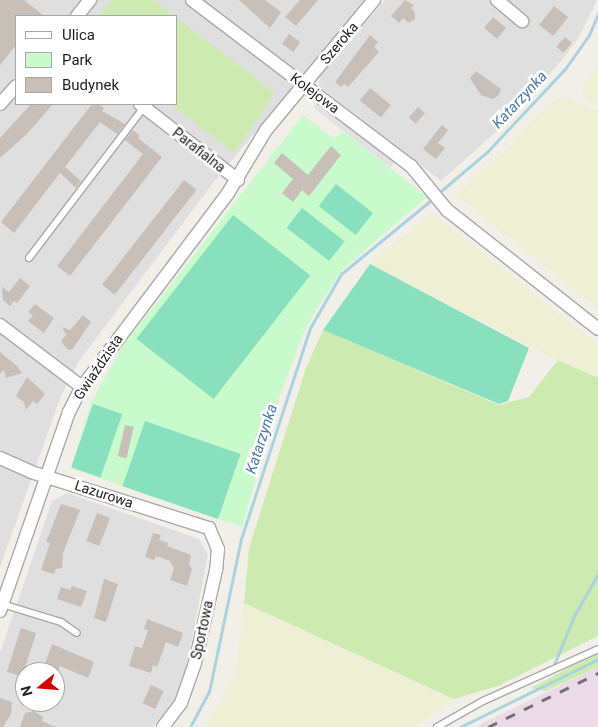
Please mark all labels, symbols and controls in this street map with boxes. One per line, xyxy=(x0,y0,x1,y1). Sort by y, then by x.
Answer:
legend xyxy=(15,15,178,105)
street label: Szeroka xyxy=(317,18,361,68)
text: Ulica xyxy=(62,26,95,44)
text: Park xyxy=(62,51,92,69)
water label: Katarzynka xyxy=(489,68,551,132)
street label: Kolejowa xyxy=(287,69,343,117)
text: Budynek xyxy=(62,76,119,94)
street label: Parafialna xyxy=(169,124,229,176)
street label: Gwiaździsta xyxy=(70,331,126,403)
water label: Katarzynka xyxy=(242,402,282,476)
street label: Lazurowa xyxy=(73,477,135,511)
street label: Sportowa xyxy=(188,599,216,661)
north arrow xyxy=(15,662,65,712)
text: N xyxy=(18,684,36,698)

